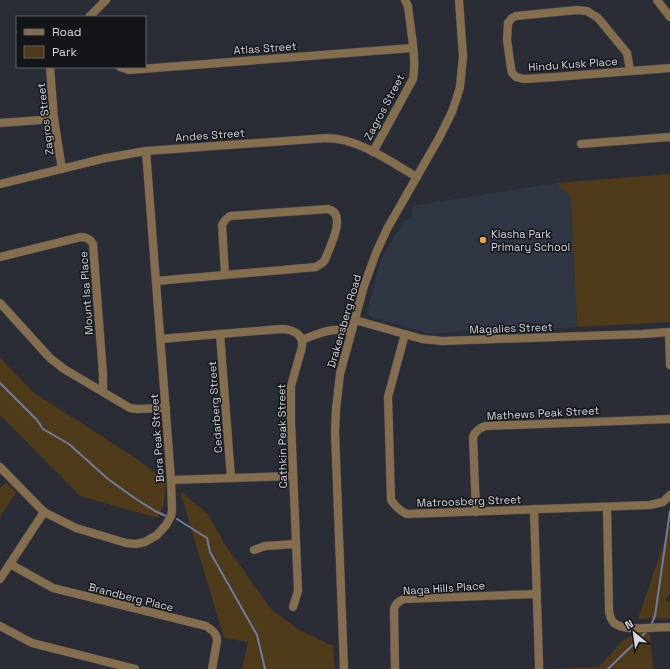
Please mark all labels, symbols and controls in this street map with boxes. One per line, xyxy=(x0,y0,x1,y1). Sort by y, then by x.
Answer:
legend xyxy=(16,16,146,68)
text: Road xyxy=(52,24,81,40)
street label: Atlas Street xyxy=(233,39,297,57)
text: Park xyxy=(52,44,77,60)
street label: Hindu Kusk Place xyxy=(528,54,618,74)
street label: Zagros Street xyxy=(361,72,407,142)
street label: Zagros Street xyxy=(34,82,56,156)
street label: Andes Street xyxy=(175,126,245,144)
place label: Kiasha Park Primary School xyxy=(491,227,570,254)
marker: Kiasha Park Primary School xyxy=(478,235,488,245)
street label: Mount Isa Place xyxy=(76,251,96,335)
street label: Drakensberg Road xyxy=(324,273,364,369)
street label: Magalies Street xyxy=(469,320,553,336)
street label: Cedarberg Street xyxy=(205,361,225,453)
street label: Cathkin Peak Street xyxy=(274,384,290,488)
street label: Bora Peak Street xyxy=(147,393,167,483)
street label: Mathews Peak Street xyxy=(486,403,600,423)
street label: Matroosberg Street xyxy=(416,492,522,510)
street label: Naga Hills Place xyxy=(403,578,485,598)
street label: Brandberg Place xyxy=(87,580,175,614)
north arrow xyxy=(614,613,654,653)
text: N xyxy=(623,616,636,632)

